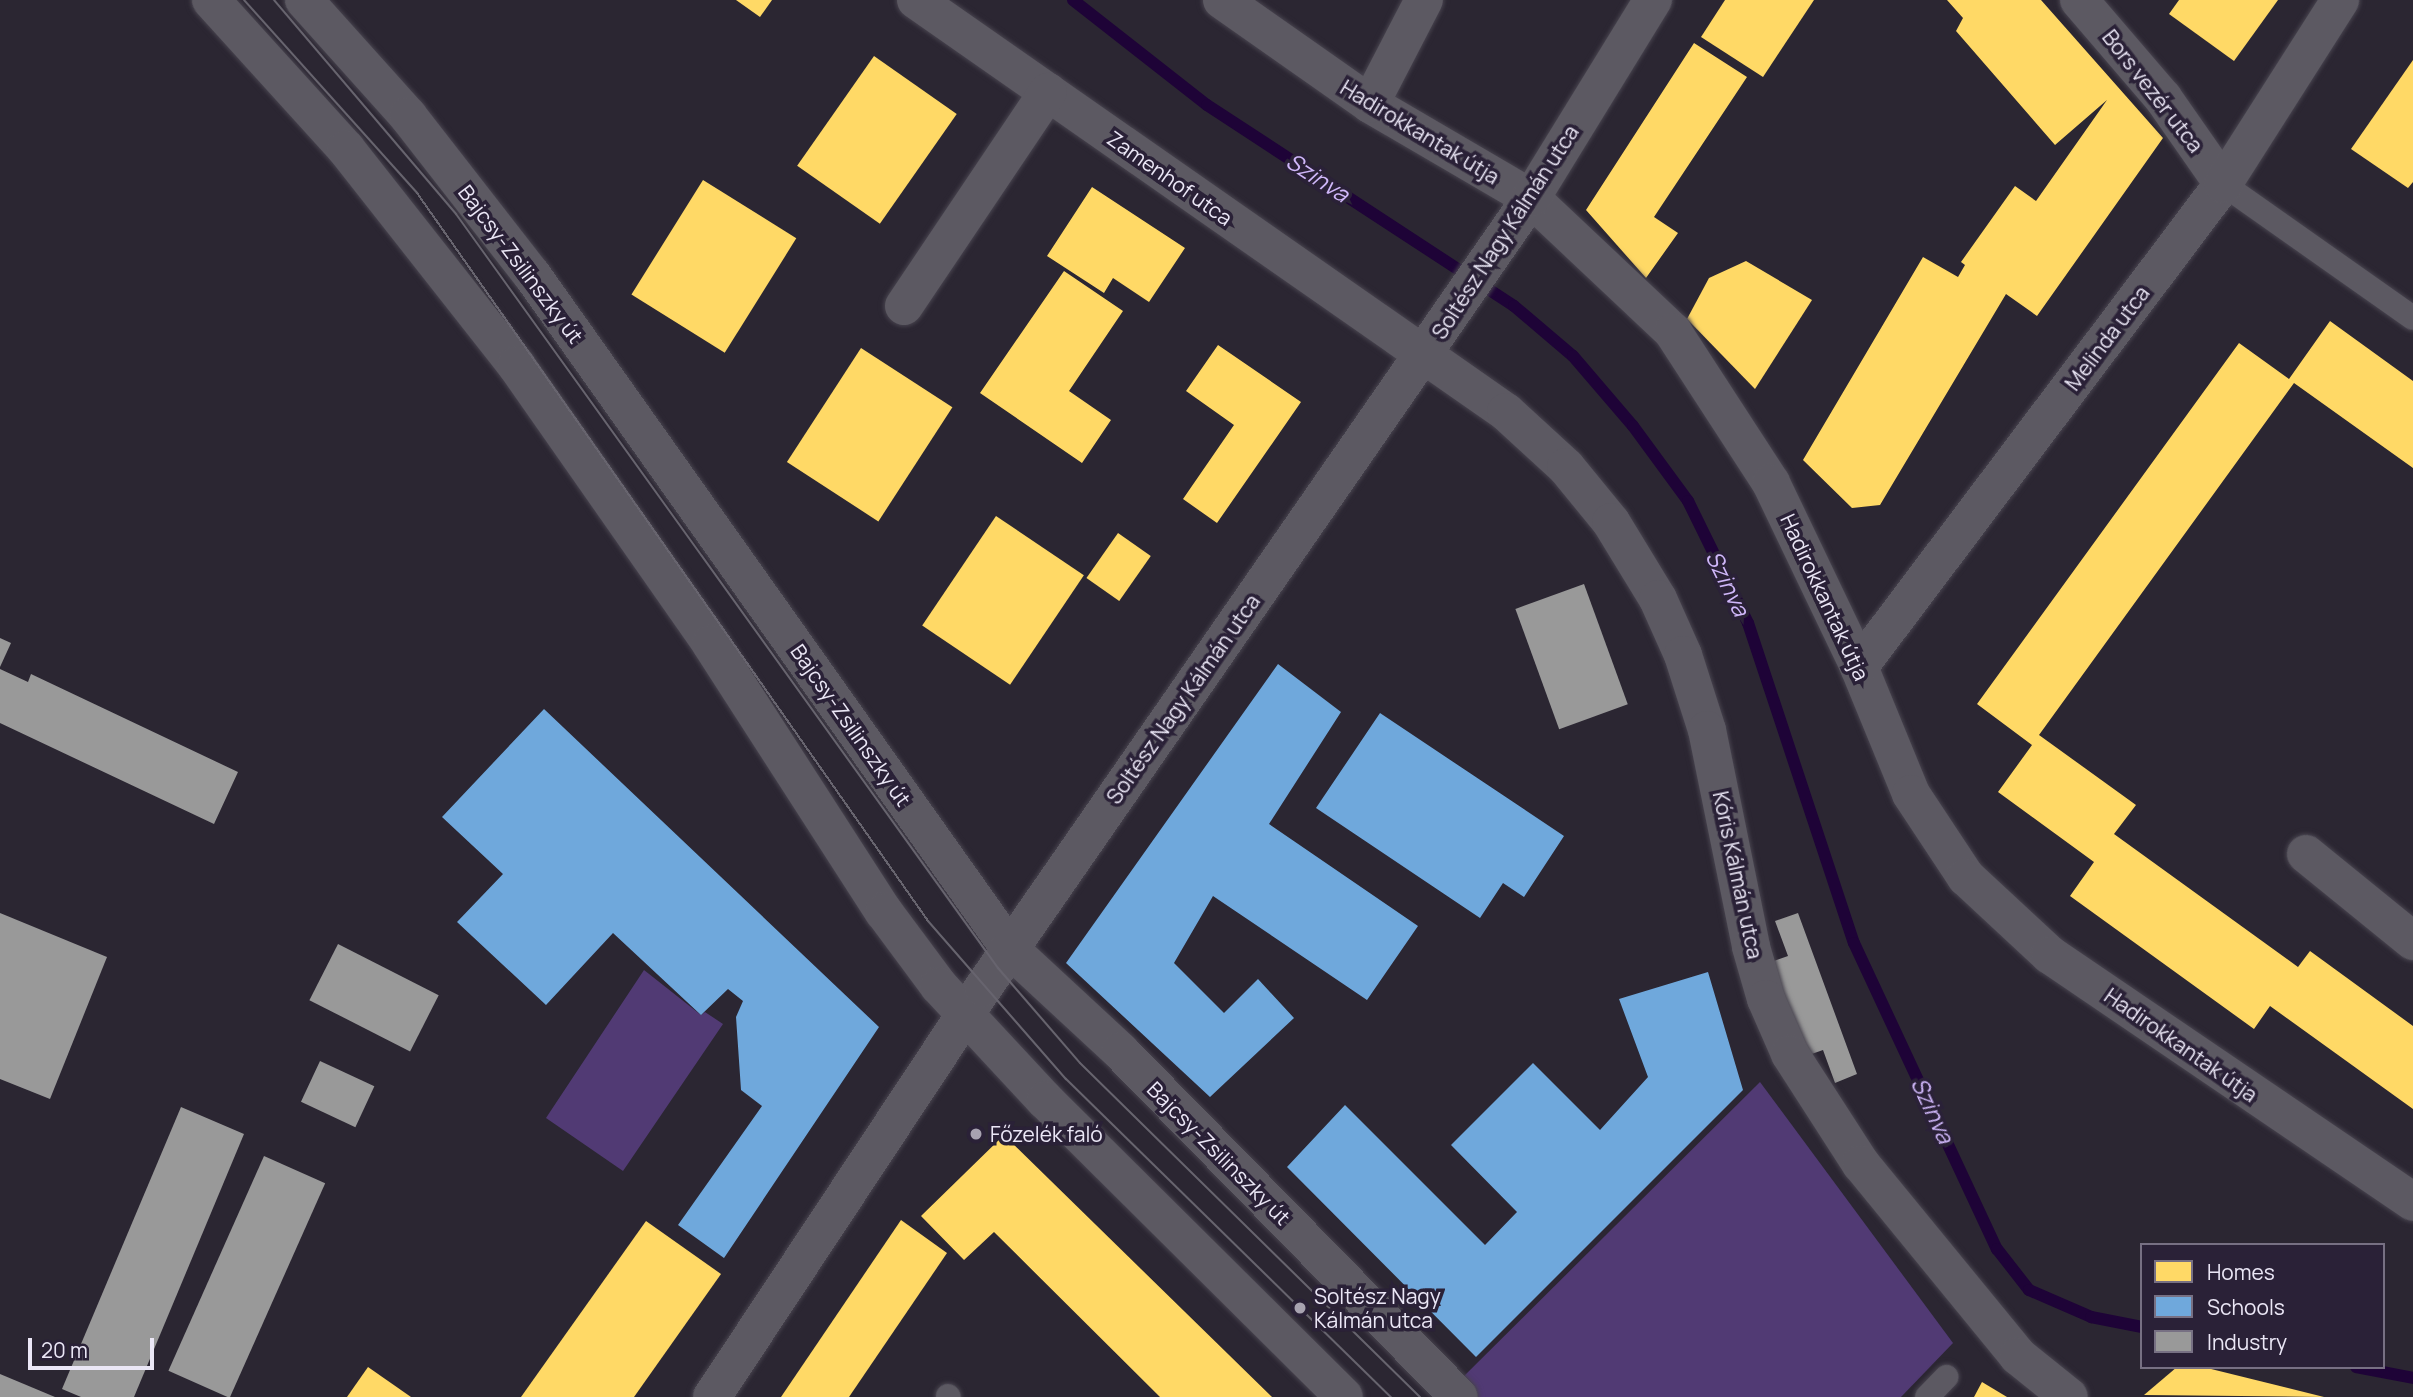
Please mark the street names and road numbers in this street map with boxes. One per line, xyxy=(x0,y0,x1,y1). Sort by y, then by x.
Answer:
street label: Bors vezér utca xyxy=(2097,25,2209,157)
street label: Hadirokkantak útja xyxy=(1336,75,1504,189)
street label: Soltész Nagy Kálmán utca xyxy=(1426,120,1584,344)
street label: Zamenhof utca xyxy=(1103,126,1237,230)
street label: Bajcsy-Zsilinszky út xyxy=(453,180,589,348)
street label: Melinda utca xyxy=(2060,281,2154,395)
street label: Hadirokkantak útja xyxy=(1775,510,1875,684)
street label: Soltész Nagy Kálmán utca xyxy=(1101,589,1265,809)
street label: Bajcsy-Zsilinszky út xyxy=(786,639,916,811)
street label: Kóris Kálmán utca xyxy=(1708,789,1768,961)
street label: Hadirokkantak útja xyxy=(2100,983,2262,1107)
street label: Bajcsy-Zsilinszky út xyxy=(1142,1076,1296,1230)

